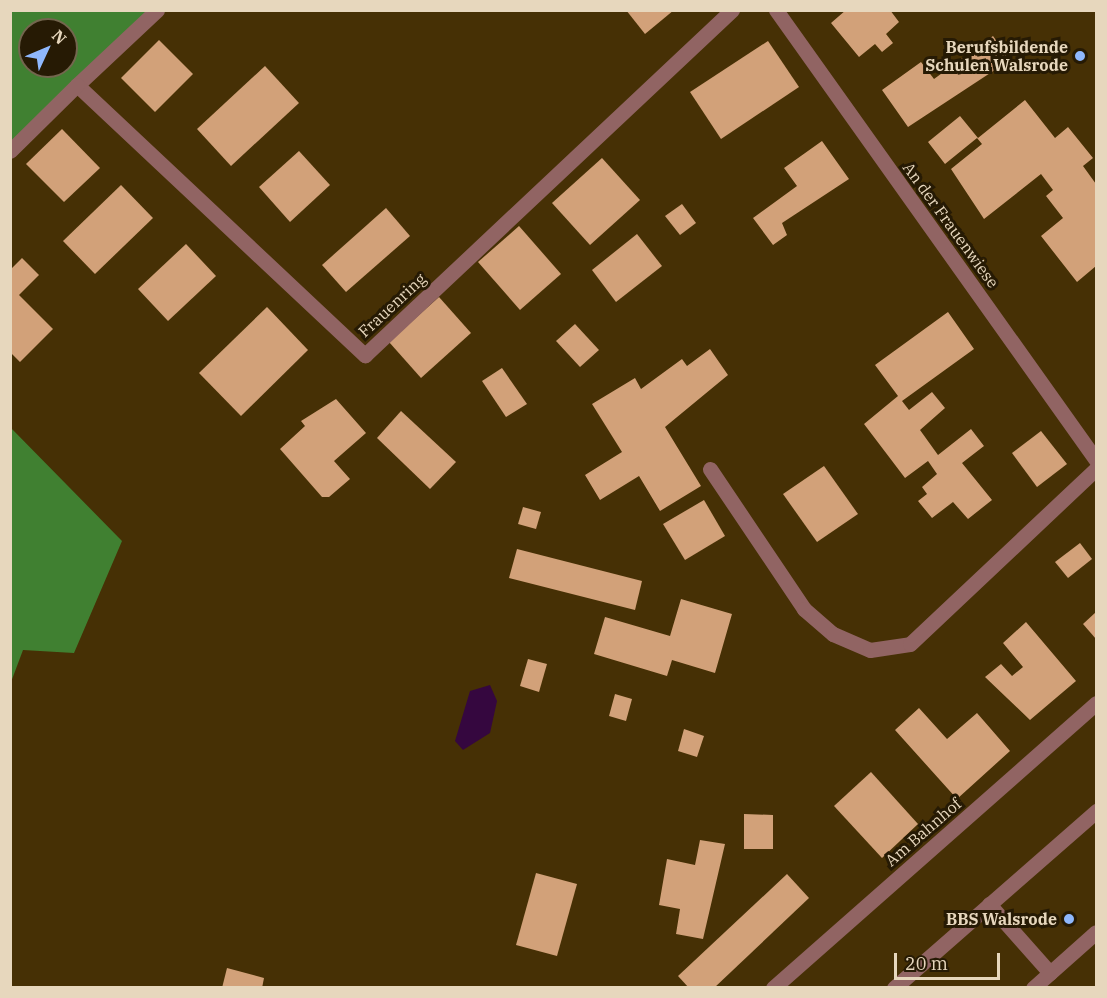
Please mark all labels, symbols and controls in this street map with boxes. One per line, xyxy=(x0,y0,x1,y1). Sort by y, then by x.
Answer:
north arrow xyxy=(18,18,78,78)
text: N xyxy=(48,25,71,48)
place label: Berufsbildende Schulen Walsrode xyxy=(925,37,1068,75)
marker: Berufsbildende Schulen Walsrode xyxy=(1073,49,1087,63)
street label: An der Frauenwiese xyxy=(899,159,1003,291)
street label: Frauenring xyxy=(354,269,430,341)
street label: Am Bahnhof xyxy=(881,794,965,870)
place label: BBS Walsrode xyxy=(946,909,1057,929)
marker: BBS Walsrode xyxy=(1062,912,1076,926)
scale bar xyxy=(897,941,1004,979)
text: 20 m xyxy=(905,952,948,975)

